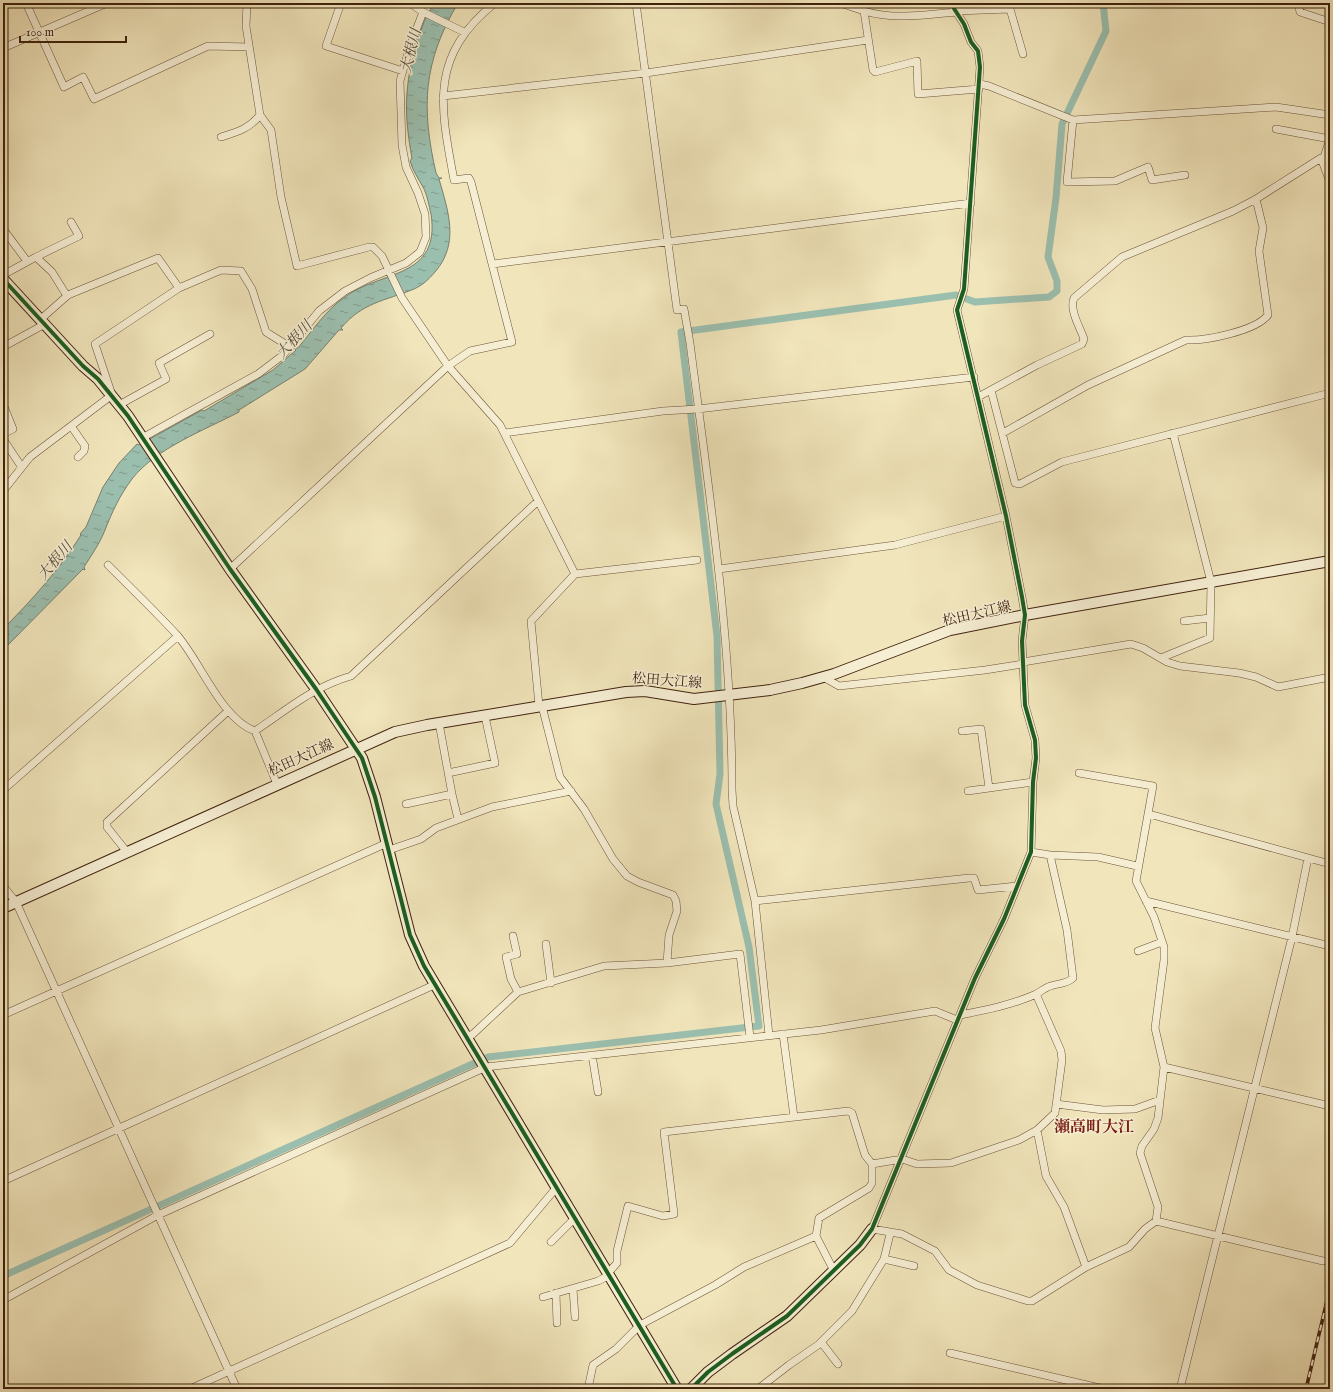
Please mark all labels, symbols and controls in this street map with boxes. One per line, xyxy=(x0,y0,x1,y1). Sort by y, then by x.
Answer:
scale bar xyxy=(20,18,126,44)
text: 100 m xyxy=(26,25,54,40)
water label: 大根川 xyxy=(396,25,426,75)
water label: 大根川 xyxy=(272,316,318,363)
water label: 大根川 xyxy=(33,536,78,584)
street label: 松田大江線 xyxy=(941,597,1013,631)
street label: 松田大江線 xyxy=(631,670,703,692)
street label: 松田大江線 xyxy=(265,736,337,780)
district label: 瀬高町大江 xyxy=(1054,1118,1134,1138)

